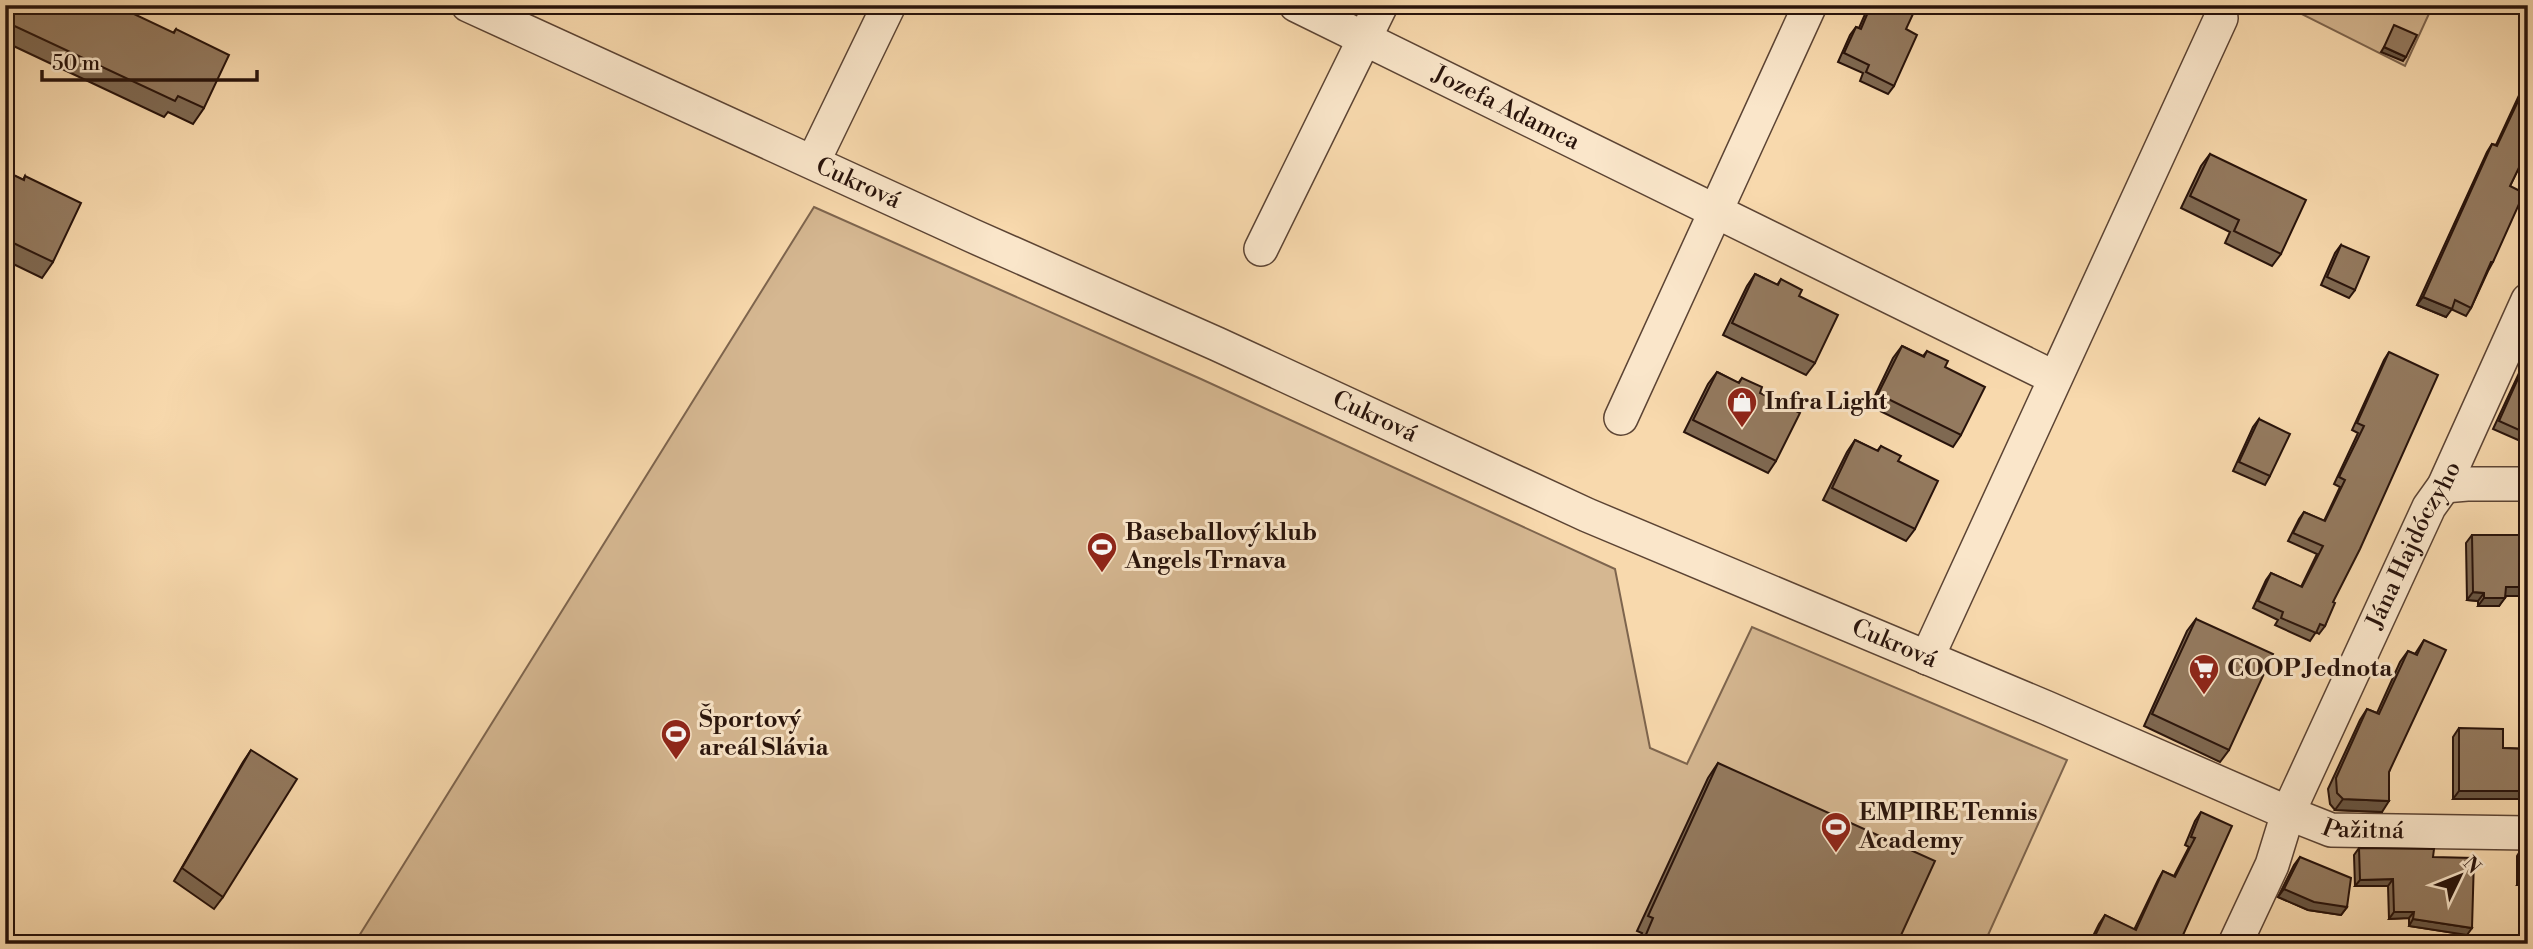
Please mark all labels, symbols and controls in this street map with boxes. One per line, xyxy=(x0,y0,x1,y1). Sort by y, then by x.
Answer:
scale bar xyxy=(42,38,257,82)
text: 50 m xyxy=(52,51,100,77)
street label: Jozefa Adamca xyxy=(1426,59,1585,157)
street label: Cukrová xyxy=(811,151,906,216)
street label: Cukrová xyxy=(1328,384,1423,450)
shop icon: Infra Light xyxy=(1725,385,1759,429)
place label: Infra Light xyxy=(1765,387,1887,417)
street label: Jána Hajdóczyho xyxy=(2360,457,2468,634)
place label: Baseballový klub Angels Trnava xyxy=(1124,518,1317,576)
sports icon: Baseballový klub Angels Trnava xyxy=(1085,530,1119,574)
street label: Cukrová xyxy=(1847,613,1942,675)
supermarket icon: COOP Jednota xyxy=(2187,652,2221,696)
place label: COOP Jednota xyxy=(2227,654,2393,684)
place label: Športový areál Slávia xyxy=(699,703,830,763)
sports icon: Športový areál Slávia xyxy=(659,717,693,761)
place label: EMPIRE Tennis Academy xyxy=(1858,798,2038,856)
sports icon: EMPIRE Tennis Academy xyxy=(1819,810,1853,854)
street label: Pažitná xyxy=(2318,813,2405,847)
north arrow xyxy=(2424,841,2494,911)
text: N xyxy=(2458,851,2486,879)

